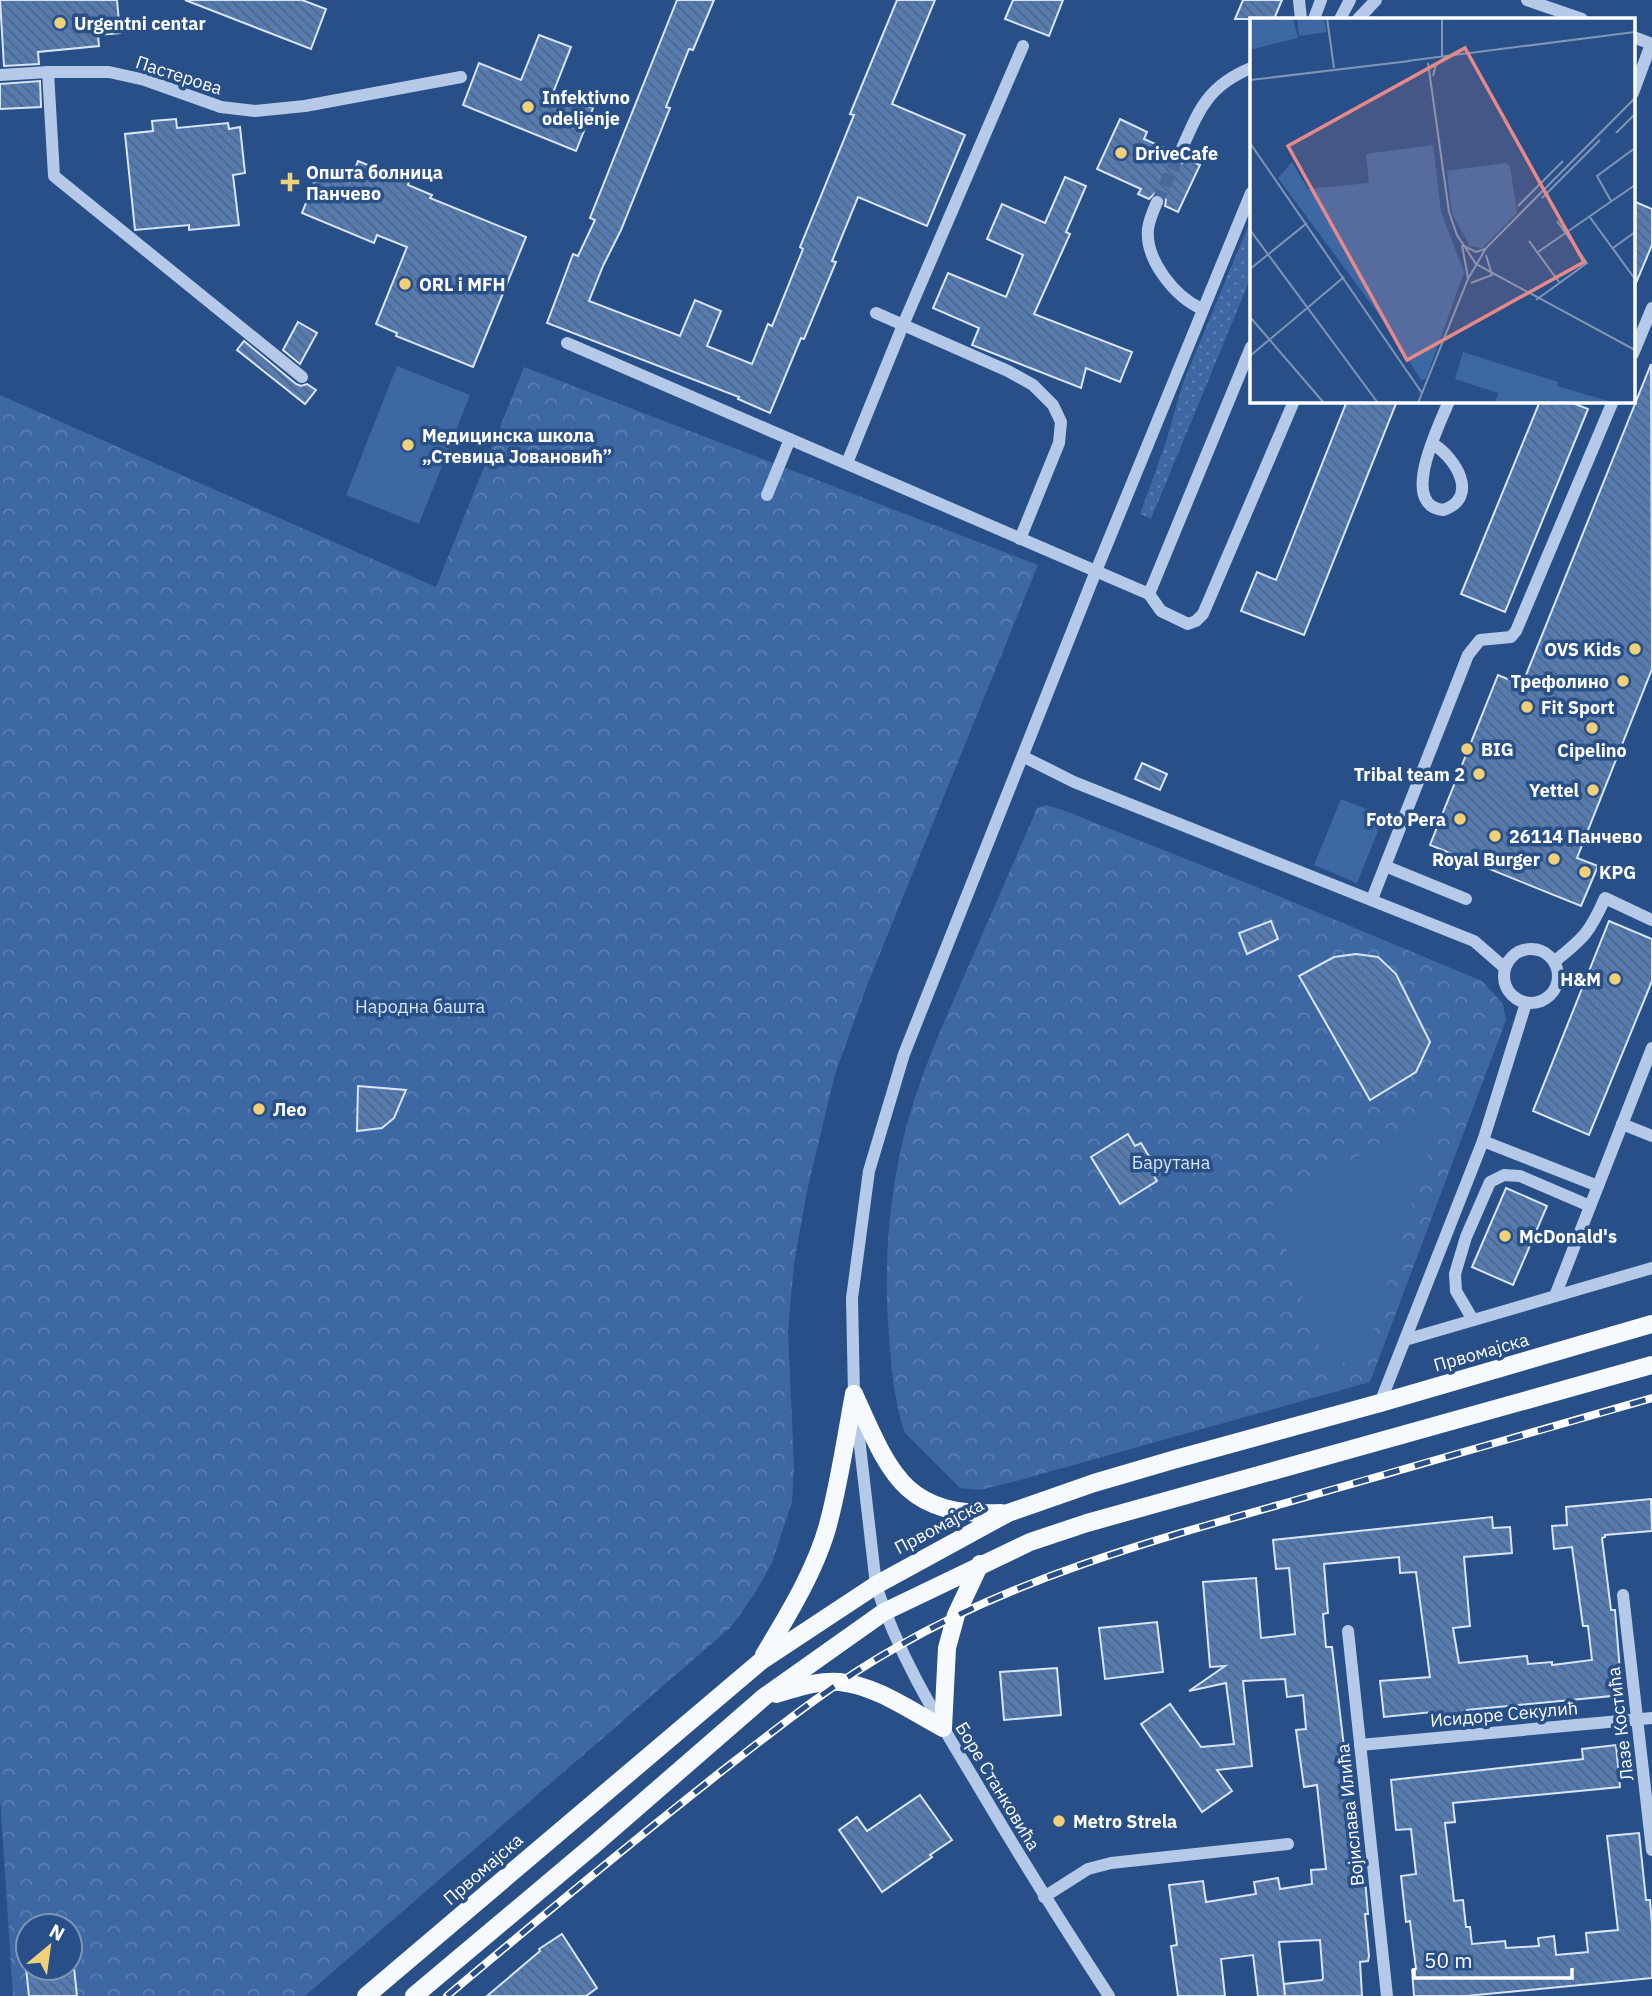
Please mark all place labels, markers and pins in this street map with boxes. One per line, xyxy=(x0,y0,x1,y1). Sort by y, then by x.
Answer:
place label: Urgentni centar xyxy=(74,12,206,35)
marker: Urgentni centar xyxy=(52,15,68,31)
place label: Infektivno odeljenje xyxy=(542,86,630,130)
marker: Infektivno odeljenje xyxy=(520,99,536,115)
place label: DriveCafe xyxy=(1135,142,1218,165)
marker: DriveCafe xyxy=(1113,145,1129,161)
place label: Општа болница Панчево xyxy=(306,161,443,205)
marker: Општа болница Панчево xyxy=(280,172,300,192)
place label: ORL i MFH xyxy=(419,273,505,296)
marker: ORL i MFH xyxy=(397,276,413,292)
place label: Медицинска школа „Стевица Јовановић” xyxy=(422,424,612,468)
marker: Медицинска школа „Стевица Јовановић” xyxy=(400,437,416,453)
place label: OVS Kids xyxy=(1544,638,1621,661)
marker: OVS Kids xyxy=(1627,641,1643,657)
place label: Трефолино xyxy=(1510,670,1609,693)
marker: Трефолино xyxy=(1615,673,1631,689)
place label: Fit Sport xyxy=(1541,696,1614,719)
marker: Fit Sport xyxy=(1519,699,1535,715)
marker: Cipelino xyxy=(1584,720,1600,736)
place label: BIG xyxy=(1481,738,1514,761)
place label: Cipelino xyxy=(1557,739,1627,762)
marker: BIG xyxy=(1459,741,1475,757)
place label: Tribal team 2 xyxy=(1354,763,1465,786)
marker: Tribal team 2 xyxy=(1471,766,1487,782)
place label: Yettel xyxy=(1529,779,1580,802)
marker: Yettel xyxy=(1585,782,1601,798)
place label: Foto Pera xyxy=(1366,808,1446,831)
marker: Foto Pera xyxy=(1452,811,1468,827)
place label: 26114 Панчево xyxy=(1509,825,1642,848)
marker: 26114 Панчево xyxy=(1487,828,1503,844)
place label: Royal Burger xyxy=(1432,848,1540,871)
marker: Royal Burger xyxy=(1546,851,1562,867)
place label: KPG xyxy=(1599,861,1636,884)
marker: KPG xyxy=(1577,864,1593,880)
place label: H&M xyxy=(1560,968,1601,991)
marker: H&M xyxy=(1607,971,1623,987)
place label: Лео xyxy=(273,1098,307,1121)
marker: Лео xyxy=(251,1101,267,1117)
place label: McDonald's xyxy=(1519,1225,1617,1248)
marker: McDonald's xyxy=(1497,1228,1513,1244)
place label: Metro Strela xyxy=(1073,1810,1177,1833)
marker: Metro Strela xyxy=(1051,1813,1067,1829)

